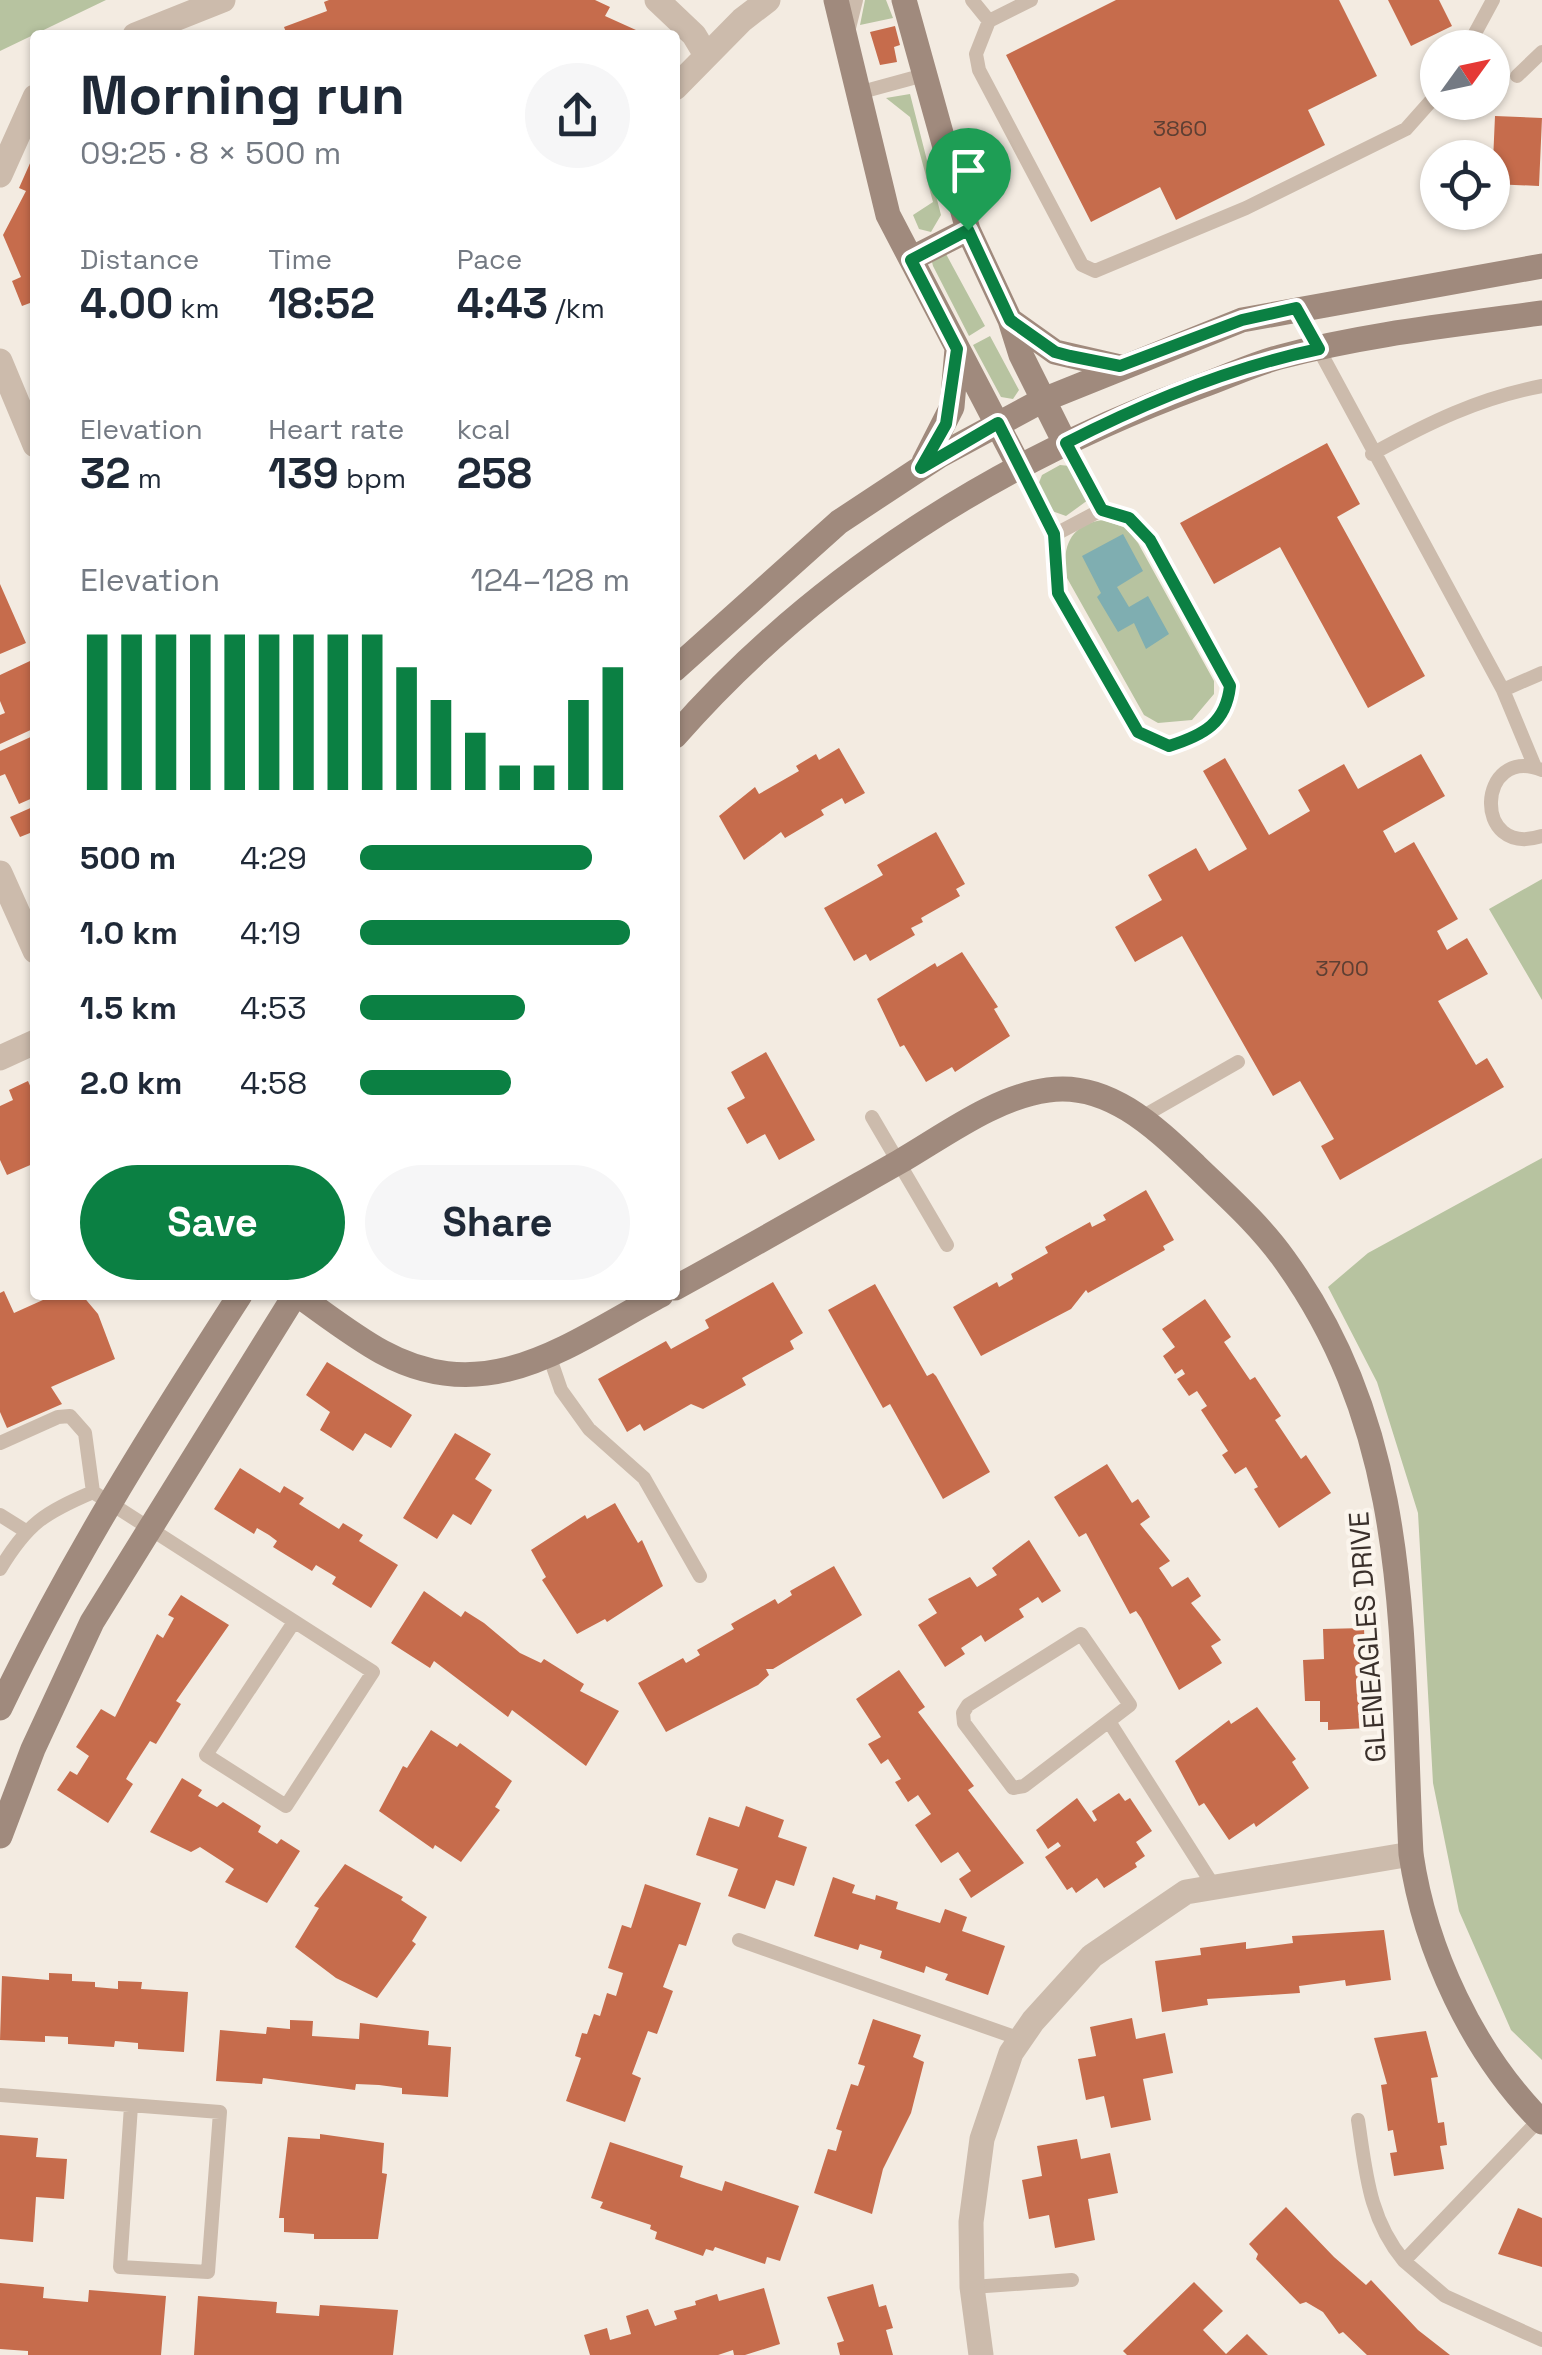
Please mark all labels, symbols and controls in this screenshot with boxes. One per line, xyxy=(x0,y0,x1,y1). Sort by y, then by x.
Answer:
north arrow xyxy=(1420,30,1510,120)
map controls xyxy=(1420,30,1510,230)
text: Morning run xyxy=(80,60,405,130)
button: share xyxy=(525,63,630,168)
house number: 3860 xyxy=(1153,114,1207,142)
pin xyxy=(926,128,1011,231)
text: 09:25 · 8 × 500 m xyxy=(80,133,341,173)
button: locate xyxy=(1420,140,1510,230)
icon: arrive xyxy=(941,143,996,198)
text: Distance xyxy=(80,241,199,277)
text: Time xyxy=(268,241,332,277)
text: Pace xyxy=(457,241,522,277)
text: 4.00 xyxy=(80,277,173,330)
text: 18:52 xyxy=(268,277,375,330)
text: 4:43 xyxy=(457,277,548,330)
text: km xyxy=(173,290,220,326)
text: /km xyxy=(548,290,605,326)
text: Elevation xyxy=(80,411,203,447)
text: Heart rate xyxy=(268,411,404,447)
text: kcal xyxy=(457,411,511,447)
text: 32 xyxy=(80,447,130,500)
text: 139 xyxy=(268,447,339,500)
text: 258 xyxy=(457,447,532,500)
text: m xyxy=(130,460,162,496)
text: bpm xyxy=(339,460,406,496)
text: Elevation xyxy=(80,560,220,600)
text: 124–128 m xyxy=(470,560,630,600)
text: 500 m xyxy=(80,838,176,878)
text: 4:29 xyxy=(240,838,307,878)
text: 1.0 km xyxy=(80,913,178,953)
text: 4:19 xyxy=(240,913,301,953)
house number: 3700 xyxy=(1315,954,1369,982)
text: 1.5 km xyxy=(80,988,177,1028)
text: 4:53 xyxy=(240,988,307,1028)
text: 2.0 km xyxy=(80,1063,182,1103)
text: 4:58 xyxy=(240,1063,307,1103)
button: Save xyxy=(80,1165,345,1280)
button: Share xyxy=(365,1165,630,1280)
street label: GLENEAGLES DRIVE xyxy=(1340,1510,1394,1764)

